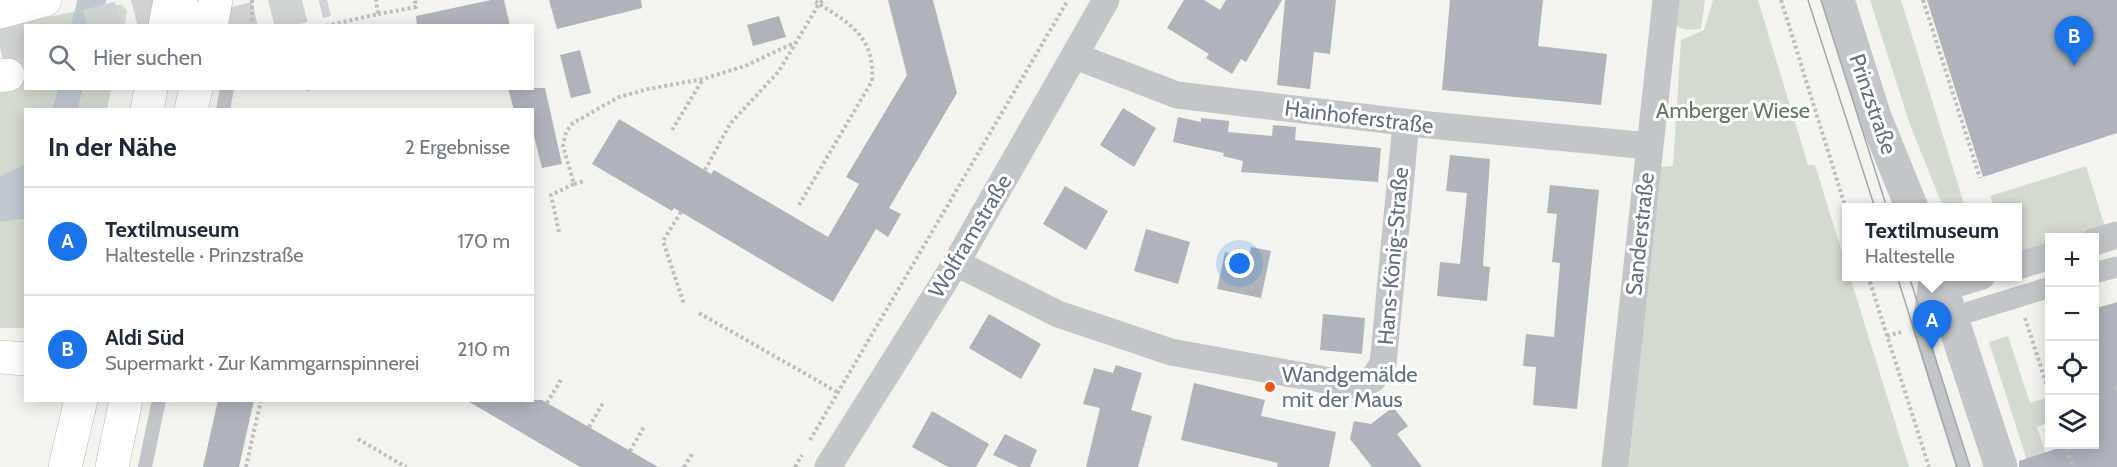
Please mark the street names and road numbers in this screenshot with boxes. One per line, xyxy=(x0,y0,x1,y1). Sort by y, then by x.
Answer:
street label: Prinzstraße xyxy=(1843,50,1903,158)
street label: Hainhoferstraße xyxy=(1283,94,1435,140)
street label: Hans-König-Straße xyxy=(1372,166,1414,346)
street label: Wolframstraße xyxy=(923,170,1017,302)
street label: Sanderstraße xyxy=(1620,171,1660,297)

